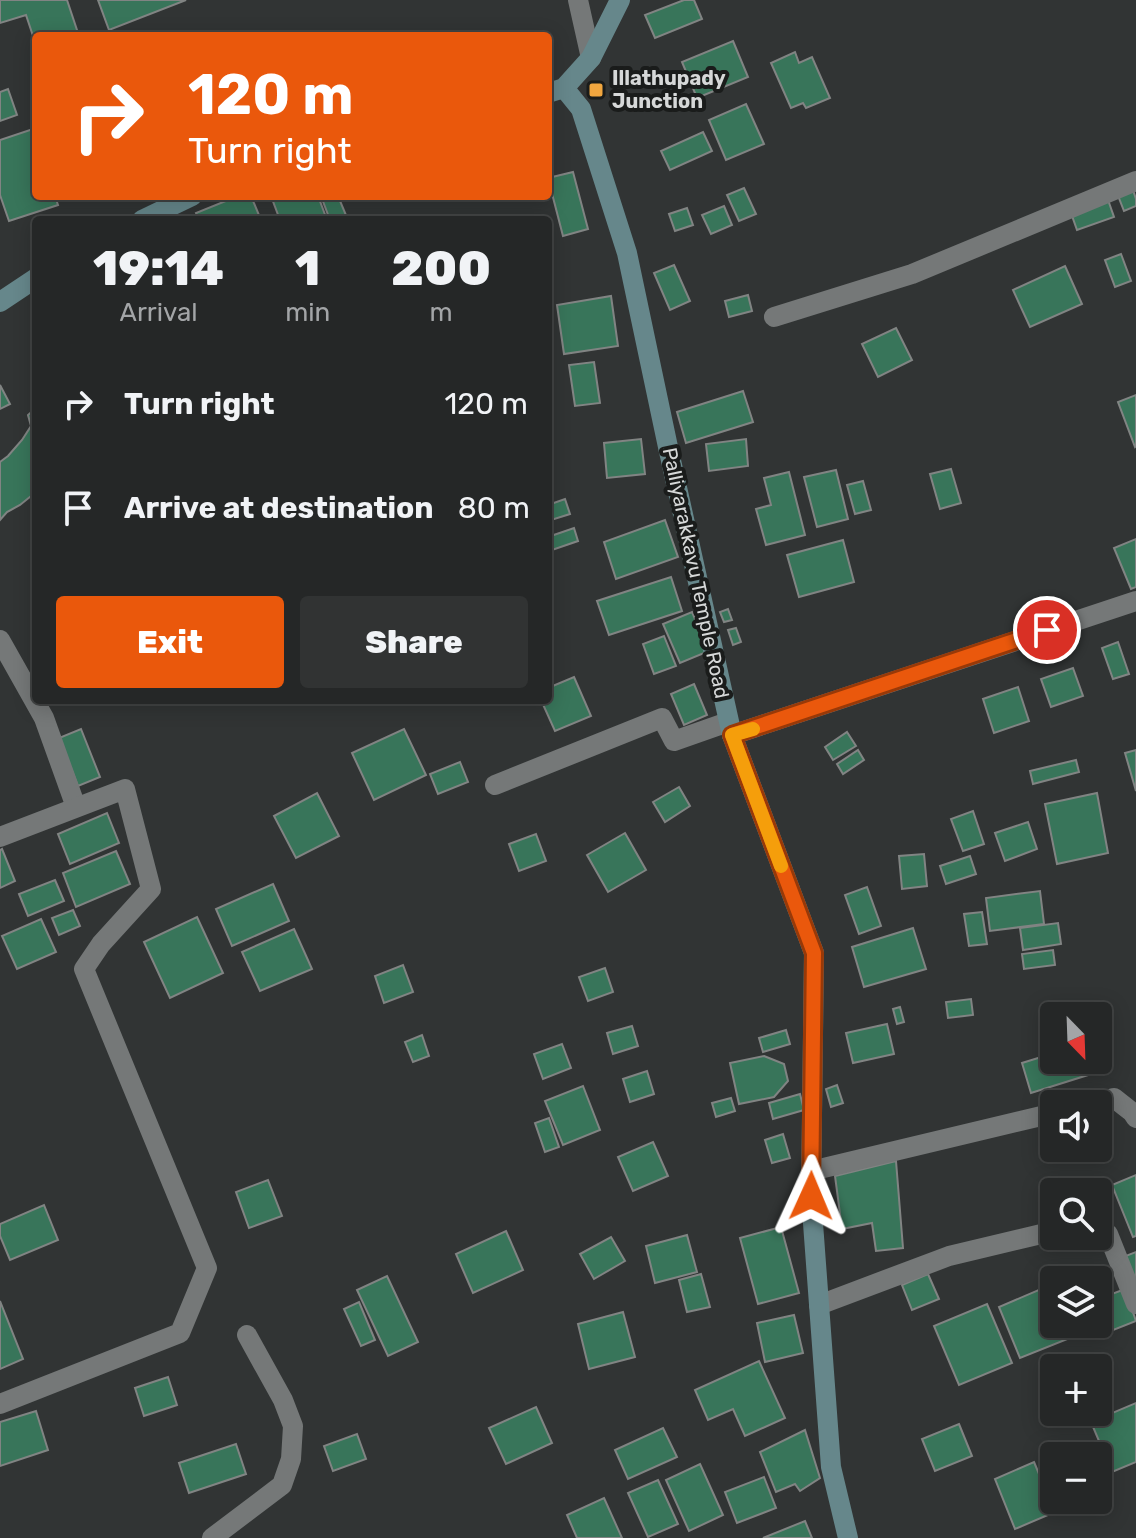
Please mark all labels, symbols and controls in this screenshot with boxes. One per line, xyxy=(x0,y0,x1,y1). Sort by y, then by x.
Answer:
text: 120 m xyxy=(188,62,354,128)
icon: right xyxy=(56,64,160,168)
place label: Illathupady Junction xyxy=(612,66,726,113)
marker: Illathupady Junction xyxy=(587,81,605,99)
text: Turn right xyxy=(188,129,352,172)
text: 19:14 xyxy=(93,240,224,297)
text: 1 xyxy=(295,240,320,297)
text: 200 xyxy=(391,240,491,297)
text: Arrival xyxy=(120,297,198,328)
text: min xyxy=(285,297,330,328)
text: m xyxy=(430,297,453,328)
icon: right xyxy=(56,382,100,426)
text: Turn right xyxy=(124,386,275,422)
text: 120 m xyxy=(444,386,528,422)
street label: Palliyarakkavu Temple Road xyxy=(658,445,734,701)
icon: arrive xyxy=(56,486,100,530)
text: Arrive at destination xyxy=(124,490,434,526)
text: 80 m xyxy=(458,490,530,526)
button: Exit xyxy=(56,596,284,688)
button: Share xyxy=(300,596,528,688)
pin xyxy=(1013,596,1081,664)
icon: arrive xyxy=(1025,608,1069,652)
north arrow xyxy=(1040,1002,1112,1074)
map controls xyxy=(1040,1002,1112,1514)
button: sound xyxy=(1040,1090,1112,1162)
position arrow xyxy=(769,1154,853,1238)
button: search xyxy=(1040,1178,1112,1250)
button: layers xyxy=(1040,1266,1112,1338)
button: + xyxy=(1040,1354,1112,1426)
button: − xyxy=(1040,1442,1112,1514)

